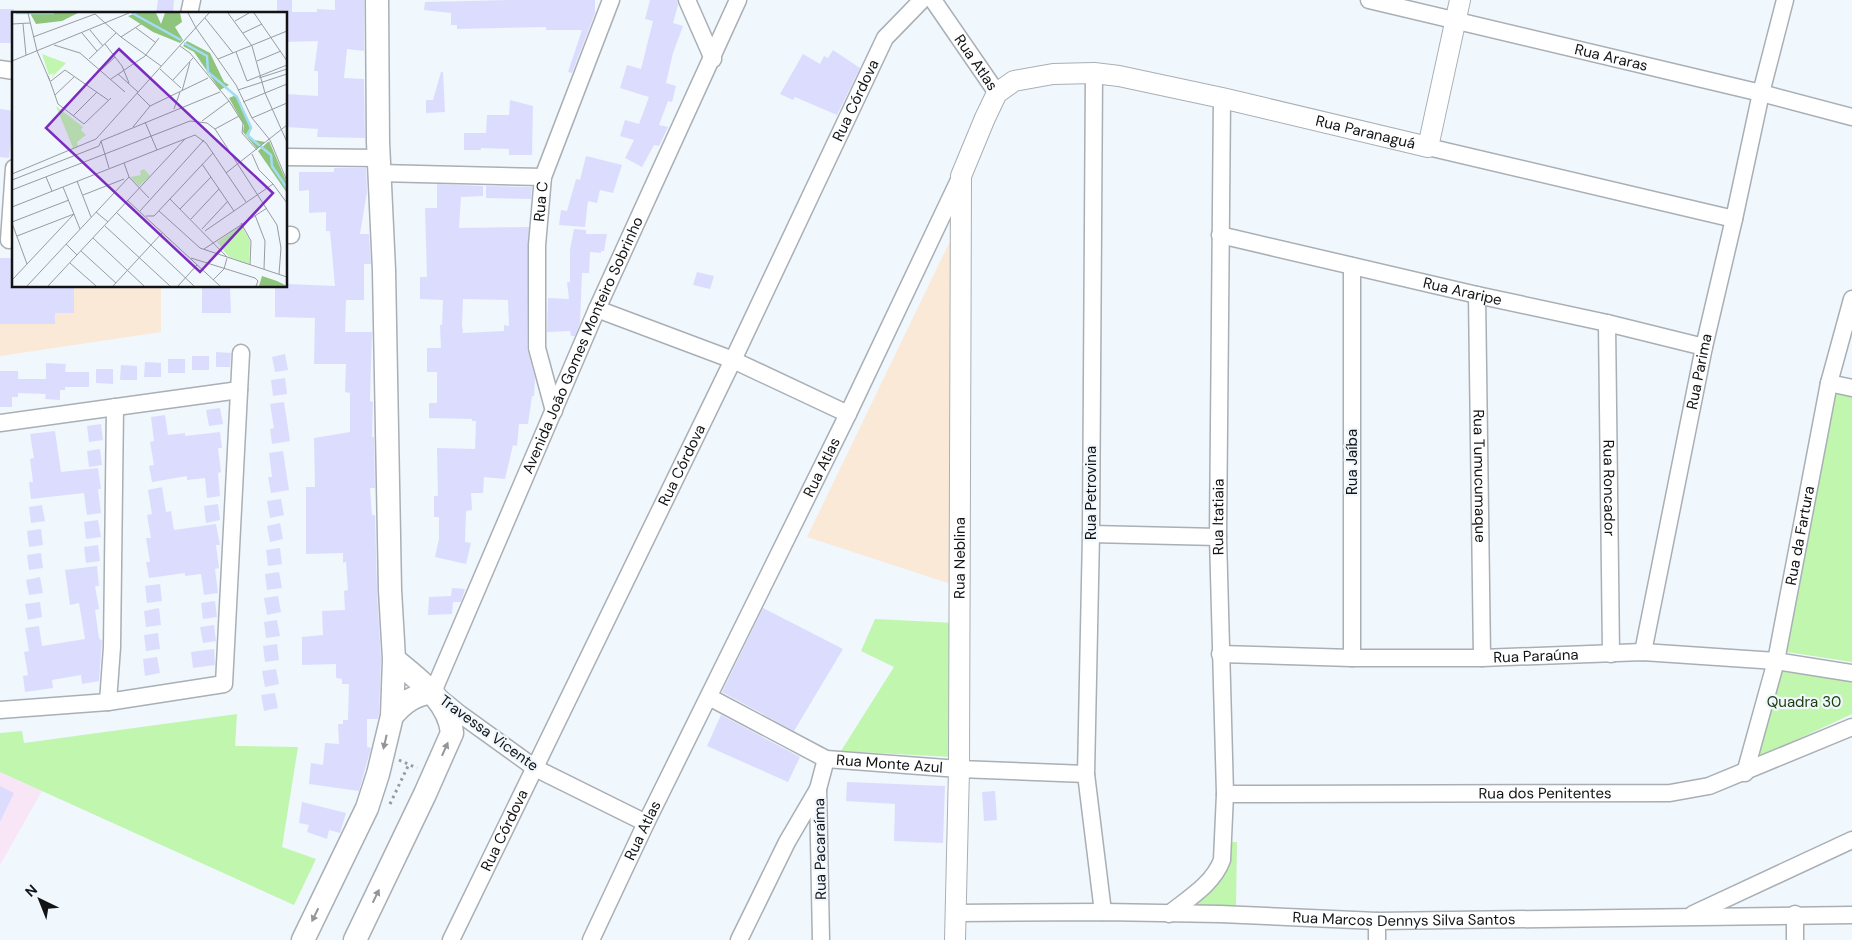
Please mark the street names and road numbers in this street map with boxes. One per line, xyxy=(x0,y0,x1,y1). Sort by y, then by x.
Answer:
street label: Rua Atlas xyxy=(950,31,1002,95)
street label: Rua Araras xyxy=(1573,39,1650,76)
street label: Rua Córdova xyxy=(828,56,883,145)
street label: Rua Paranaguá xyxy=(1314,111,1417,154)
street label: Rua C xyxy=(529,180,553,222)
street label: Avenida João Gomes Monteiro Sobrinho xyxy=(518,213,648,477)
street label: Rua Araripe xyxy=(1421,273,1504,310)
street label: Rua Parima xyxy=(1682,332,1717,411)
street label: Rua Tumucumaque xyxy=(1469,409,1490,543)
street label: Rua Córdova xyxy=(654,421,710,509)
street label: Rua Jaíba xyxy=(1342,429,1362,495)
street label: Rua Atlas xyxy=(799,434,845,500)
street label: Rua Roncador xyxy=(1598,440,1620,537)
street label: Rua Petrovina xyxy=(1081,446,1101,540)
street label: Rua Itatiaia xyxy=(1208,479,1229,555)
street label: Rua da Fartura xyxy=(1781,484,1819,587)
street label: Rua Neblina xyxy=(950,517,970,599)
street label: Rua Paraúna xyxy=(1493,644,1579,668)
street label: Travessa Vicente xyxy=(435,690,543,776)
street label: Rua Monte Azul xyxy=(835,750,943,778)
street label: Rua dos Penitentes xyxy=(1478,783,1612,803)
street label: Rua Córdova xyxy=(476,786,533,874)
street label: Rua Atlas xyxy=(620,797,665,864)
street label: Rua Pacaraíma xyxy=(809,798,831,900)
street label: Rua Marcos Dennys Silva Santos xyxy=(1292,907,1515,931)

